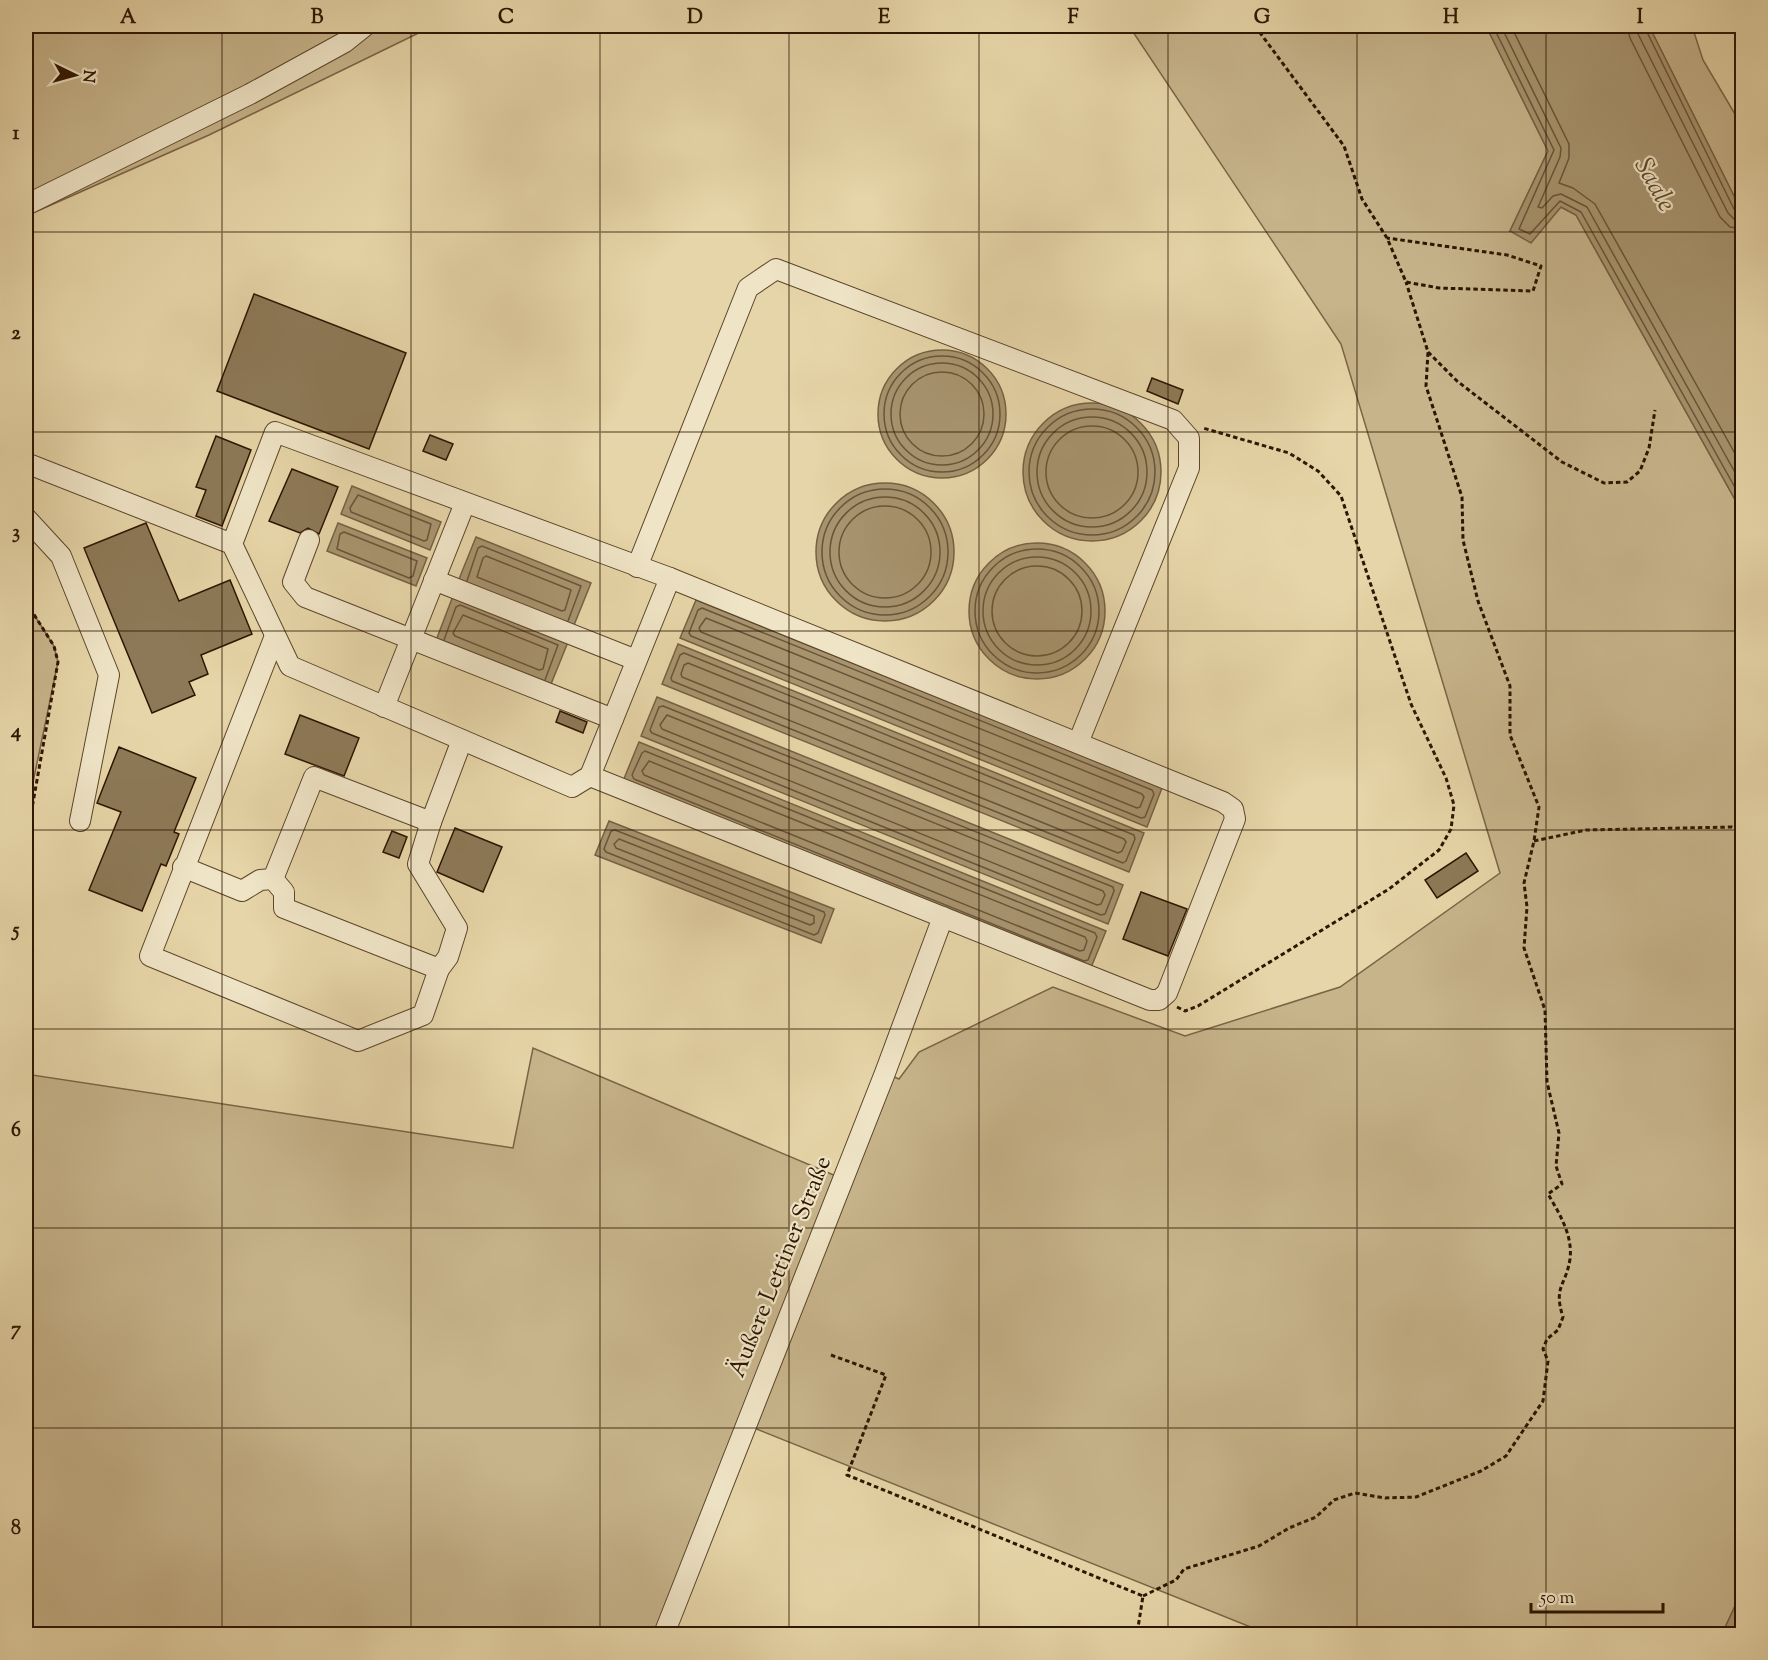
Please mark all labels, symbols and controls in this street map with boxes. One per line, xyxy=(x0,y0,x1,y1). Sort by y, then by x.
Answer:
text: A xyxy=(120,4,137,33)
text: B xyxy=(311,4,324,33)
text: C xyxy=(498,4,514,33)
text: D xyxy=(687,4,703,33)
text: E xyxy=(878,4,891,33)
text: F xyxy=(1067,4,1079,33)
text: G xyxy=(1254,4,1271,33)
text: H xyxy=(1443,4,1459,33)
text: I xyxy=(1637,4,1644,33)
north arrow xyxy=(45,45,105,105)
text: N xyxy=(75,69,99,84)
text: 1 xyxy=(13,120,20,149)
water label: Saale xyxy=(1624,151,1684,219)
text: 2 xyxy=(11,320,21,349)
text: 3 xyxy=(12,519,20,548)
text: 4 xyxy=(10,718,21,747)
text: 5 xyxy=(11,917,20,946)
text: 6 xyxy=(11,1117,21,1146)
street label: Äußere Lettiner Straße xyxy=(721,1151,841,1383)
text: 7 xyxy=(11,1316,22,1345)
text: 8 xyxy=(11,1515,21,1544)
scale bar xyxy=(1531,1576,1663,1614)
text: 50 m xyxy=(1539,1586,1575,1612)

